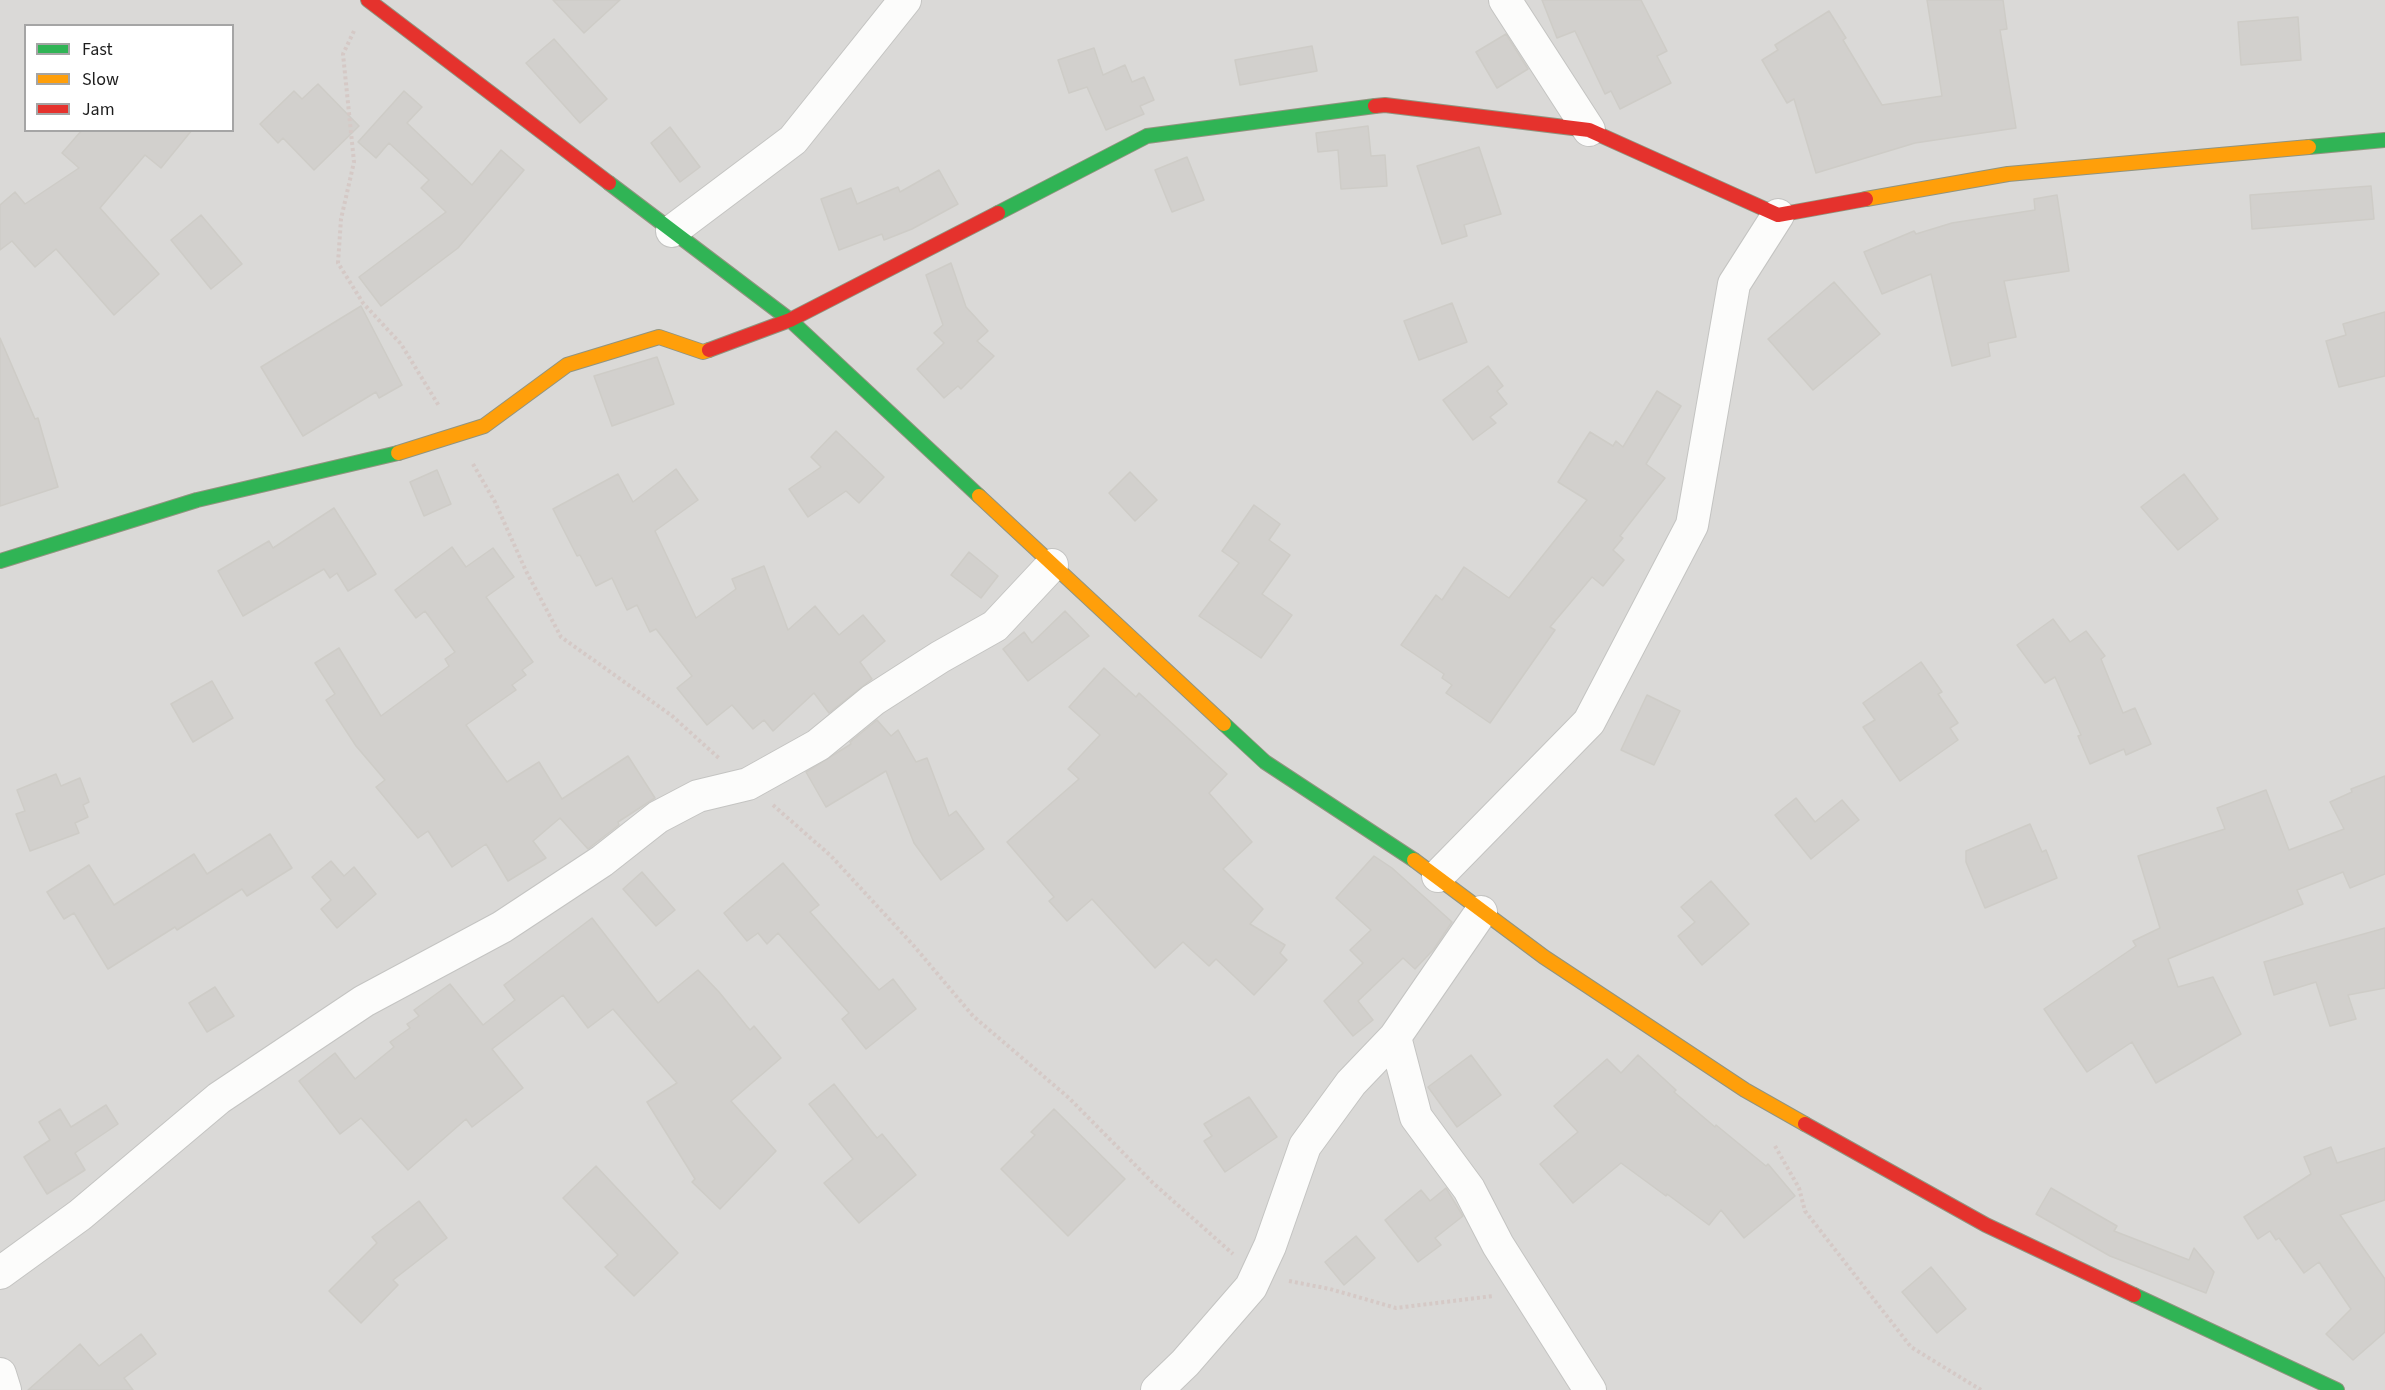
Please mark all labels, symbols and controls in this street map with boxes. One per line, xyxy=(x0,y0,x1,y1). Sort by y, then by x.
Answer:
legend xyxy=(24,24,234,132)
text: Fast xyxy=(82,37,113,62)
text: Slow xyxy=(82,67,119,92)
text: Jam xyxy=(82,97,115,122)

